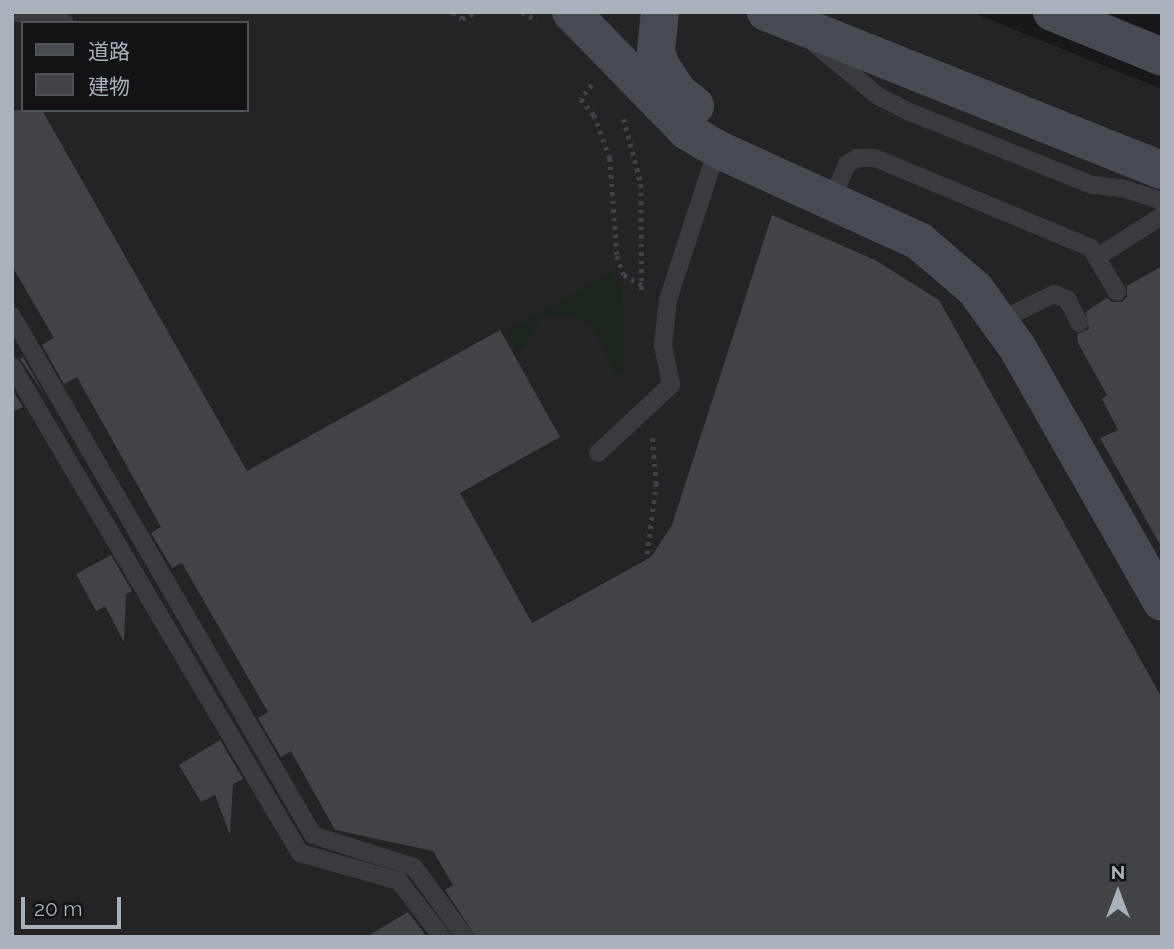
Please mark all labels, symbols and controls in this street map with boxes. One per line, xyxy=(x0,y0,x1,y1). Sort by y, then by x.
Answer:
legend xyxy=(21,21,248,112)
text: 道路 xyxy=(88,39,130,64)
text: 建物 xyxy=(88,74,130,99)
north arrow xyxy=(1083,858,1153,928)
text: N xyxy=(1111,861,1125,883)
scale bar xyxy=(24,883,124,927)
text: 20 m xyxy=(34,896,82,921)

